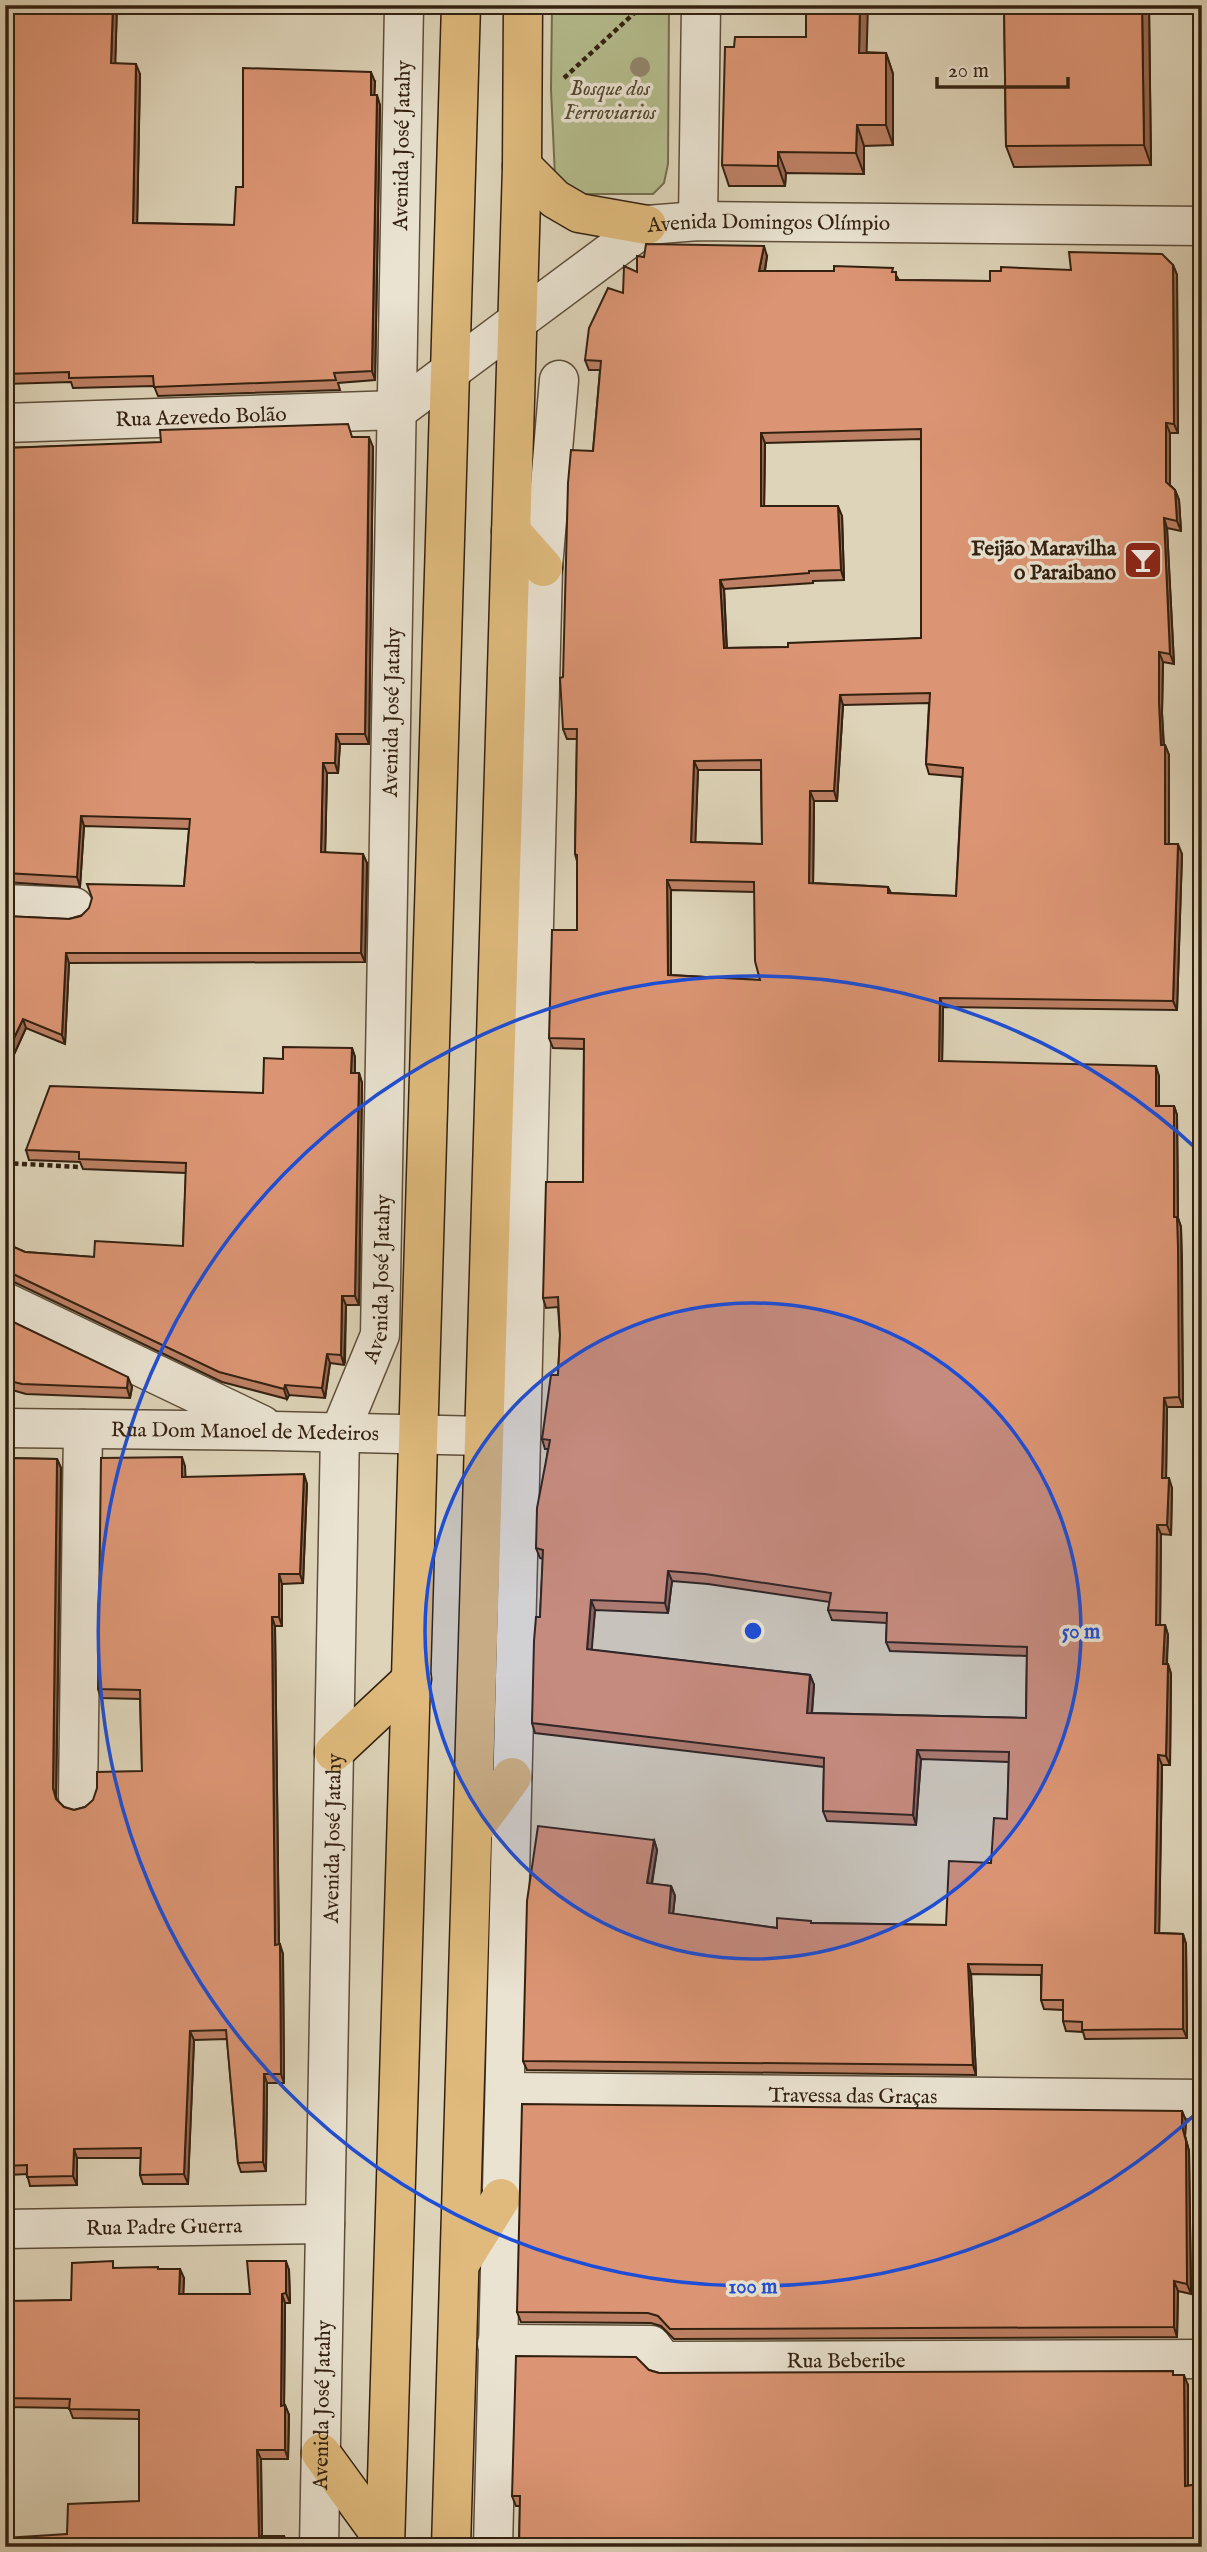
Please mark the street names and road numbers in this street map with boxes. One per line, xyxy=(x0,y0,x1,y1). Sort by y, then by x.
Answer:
street label: Avenida José Jatahy xyxy=(388,60,418,232)
street label: Avenida Domingos Olímpio xyxy=(645,209,890,240)
street label: Rua Azevedo Bolão xyxy=(115,402,287,434)
street label: Avenida José Jatahy xyxy=(378,626,408,798)
street label: Avenida José Jatahy xyxy=(357,1193,398,1369)
street label: Rua Dom Manoel de Medeiros xyxy=(111,1417,379,1448)
street label: Avenida José Jatahy xyxy=(319,1752,349,1924)
street label: Travessa das Graças xyxy=(768,2083,938,2111)
street label: Rua Padre Guerra xyxy=(86,2213,243,2243)
street label: Avenida José Jatahy xyxy=(308,2319,338,2491)
street label: Rua Beberibe xyxy=(786,2348,906,2376)

